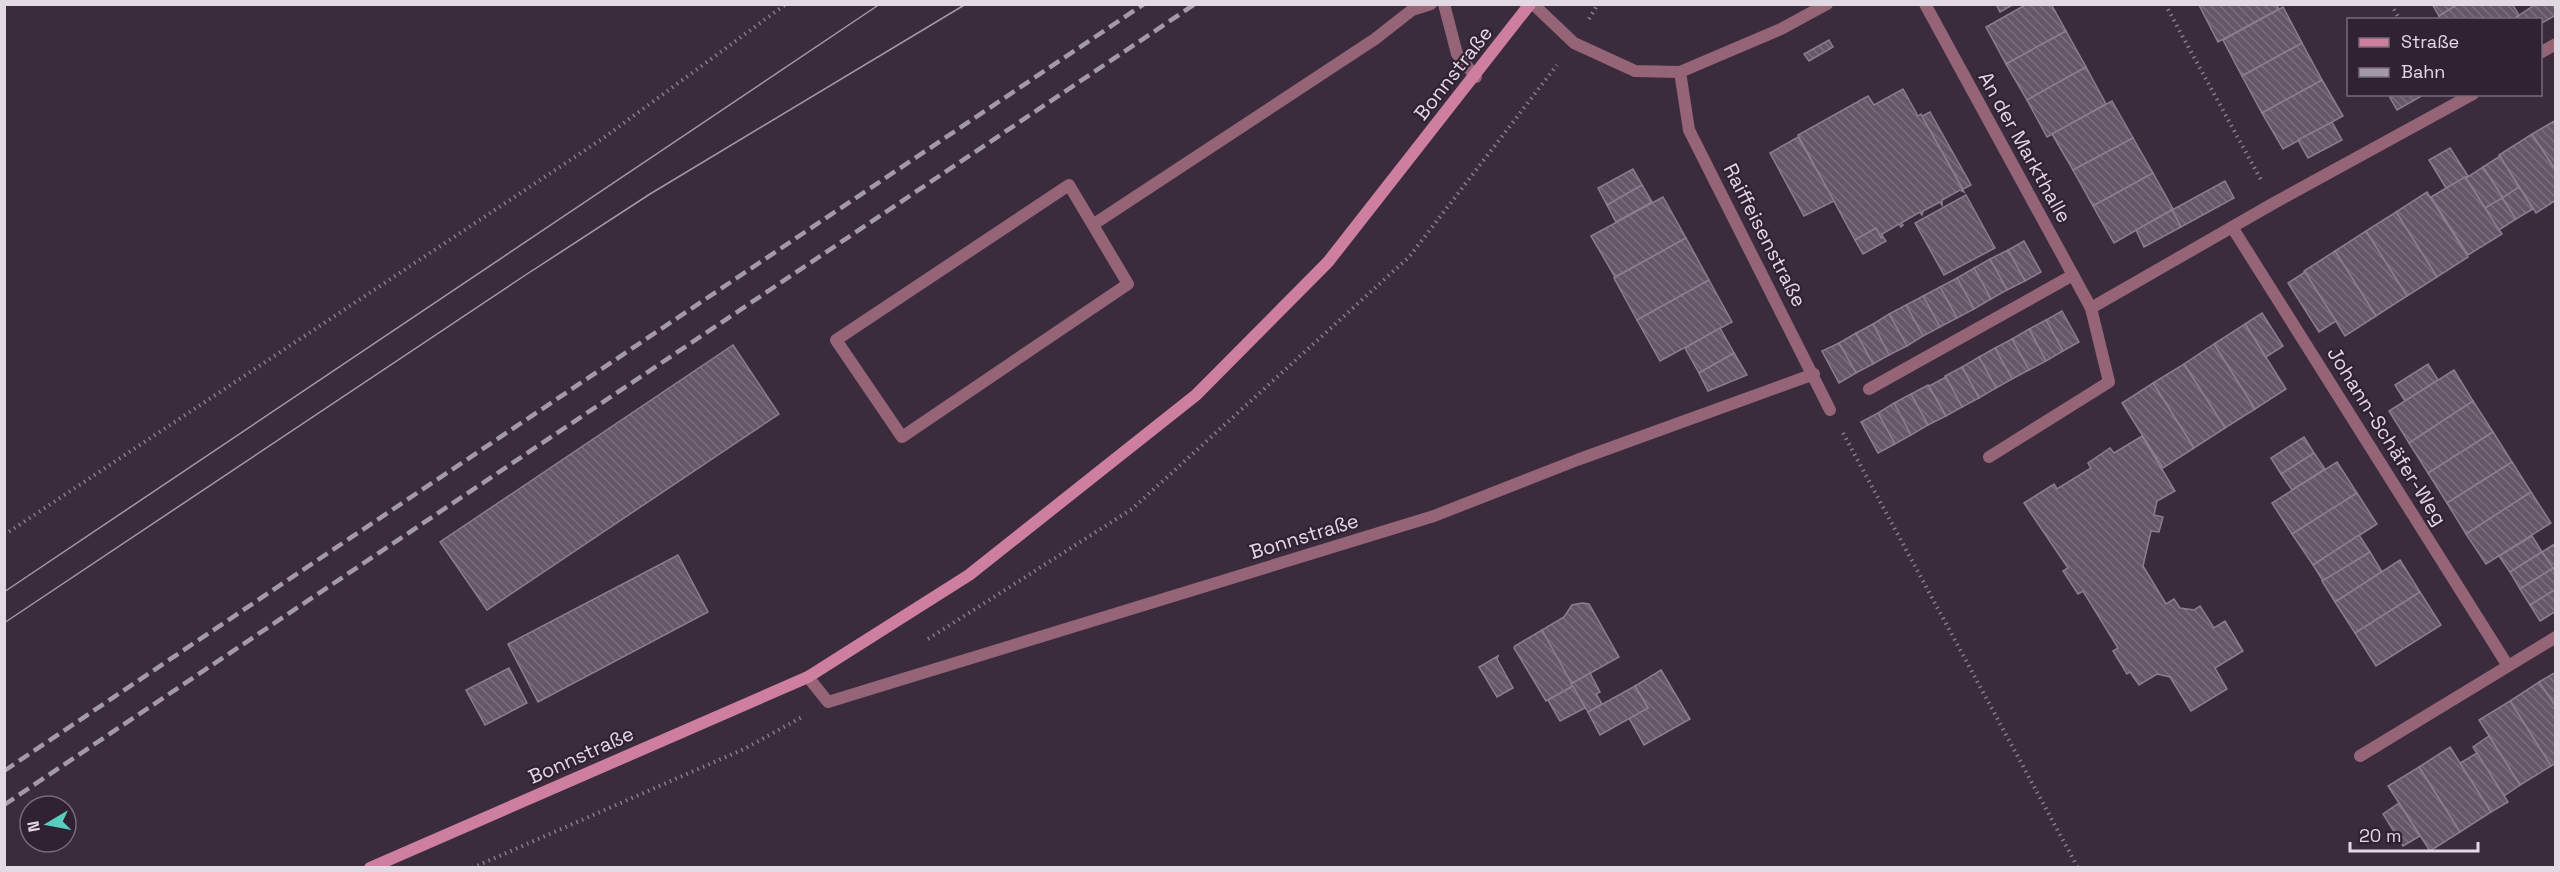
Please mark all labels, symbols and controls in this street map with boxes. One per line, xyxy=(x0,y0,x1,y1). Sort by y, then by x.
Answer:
legend xyxy=(2347,18,2542,96)
street label: Bonnstraße xyxy=(1408,21,1498,125)
text: Straße xyxy=(2401,30,2459,53)
text: Bahn xyxy=(2401,60,2445,83)
street label: An der Markthalle xyxy=(1973,67,2077,227)
street label: Raiffeisenstraße xyxy=(1718,159,1812,311)
street label: Johann-Schäfer-Weg xyxy=(2321,342,2453,530)
street label: Bonnstraße xyxy=(1246,507,1362,565)
street label: Bonnstraße xyxy=(524,720,638,790)
north arrow xyxy=(18,794,78,854)
scale bar xyxy=(2350,815,2478,853)
text: N xyxy=(22,819,45,834)
text: 20 m xyxy=(2359,824,2402,847)

